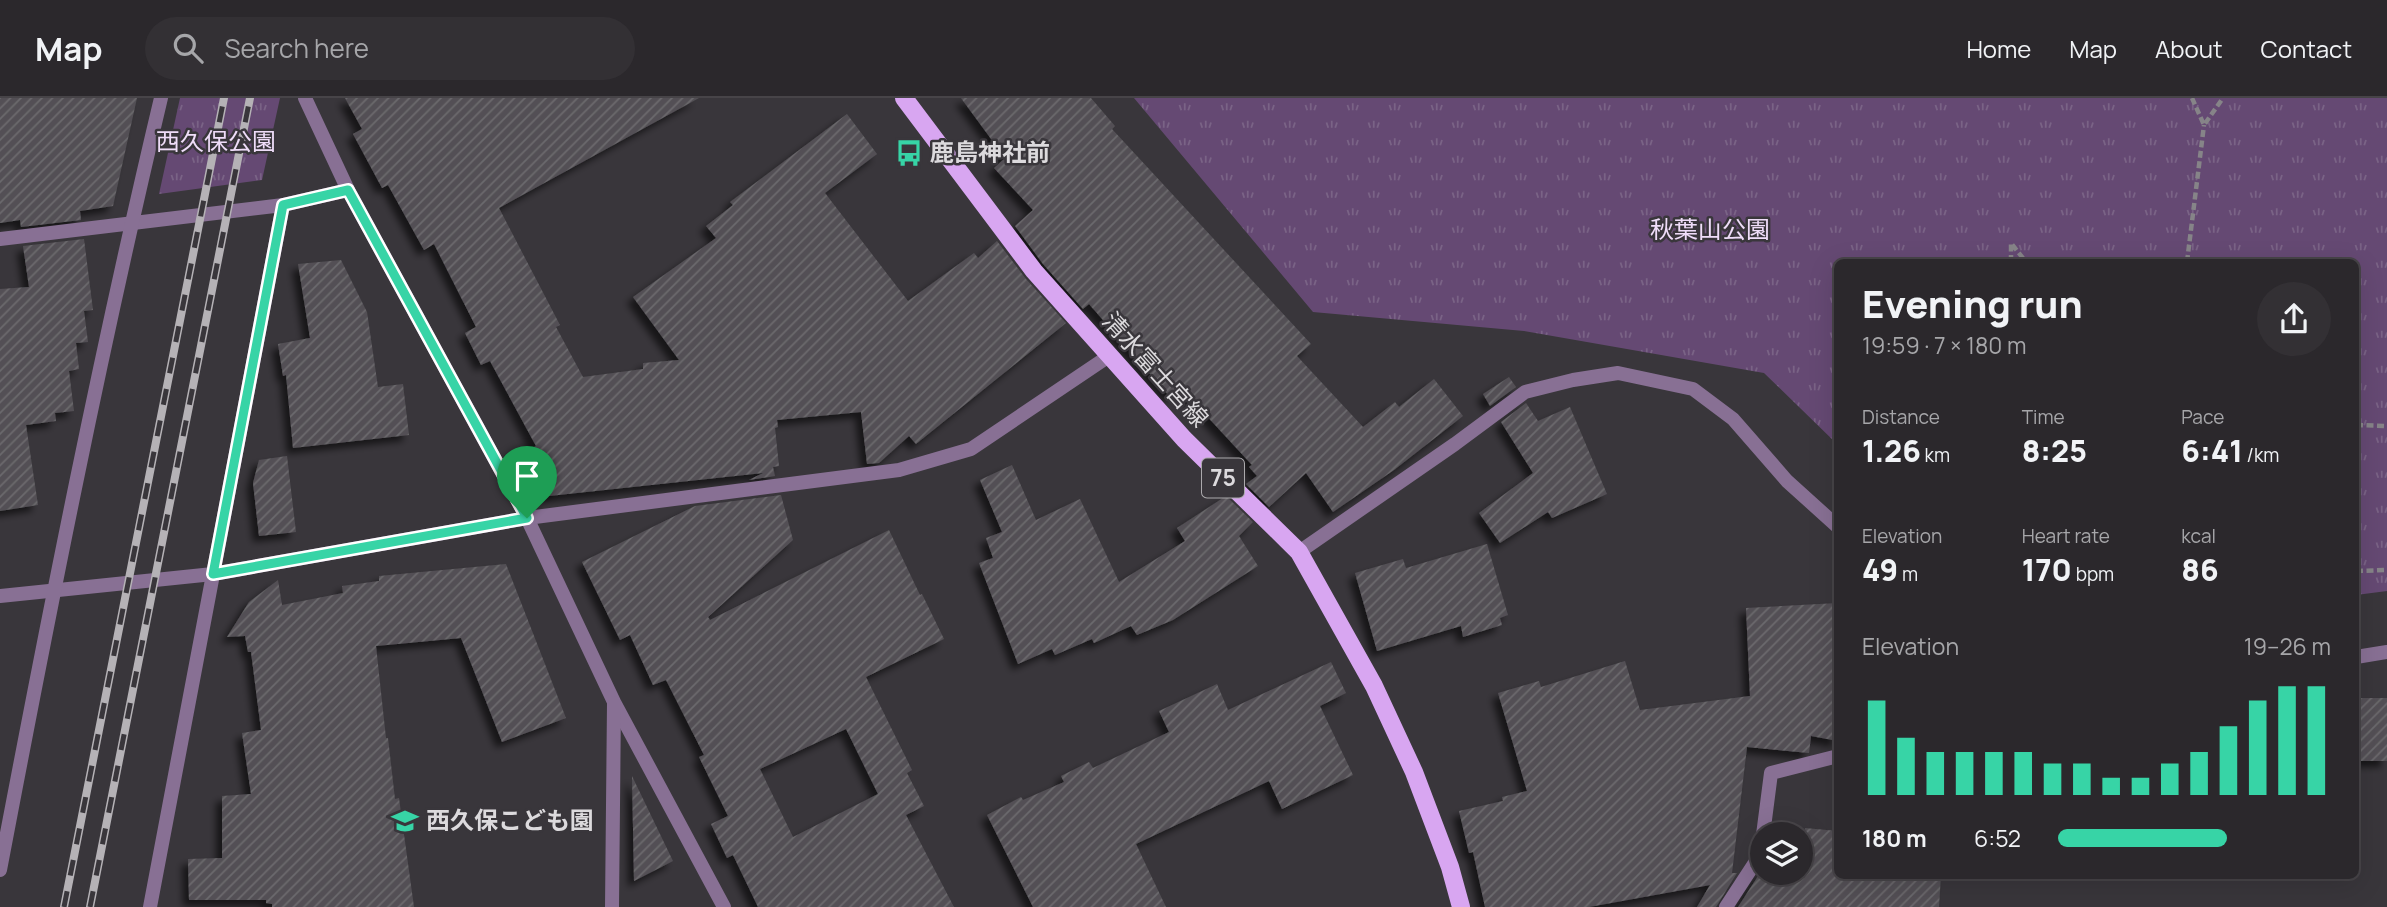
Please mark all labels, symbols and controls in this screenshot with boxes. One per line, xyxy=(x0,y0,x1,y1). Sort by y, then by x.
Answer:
search box xyxy=(145,17,635,80)
text: Map xyxy=(35,26,103,71)
icon: search xyxy=(169,29,207,67)
text: Search here xyxy=(225,30,369,66)
text: Home xyxy=(1966,32,2031,65)
text: Map xyxy=(2069,32,2117,65)
text: About xyxy=(2155,32,2223,65)
text: Contact xyxy=(2261,32,2352,65)
park label: 西久保公園 xyxy=(156,124,276,157)
place label: 鹿島神社前 xyxy=(930,135,1050,168)
bus stop icon: 鹿島神社前 xyxy=(894,138,924,168)
park label: 秋葉山公園 xyxy=(1650,212,1770,245)
text: Evening run xyxy=(1862,277,2083,329)
button: share xyxy=(2257,282,2331,356)
street label: 清水富士宮線 xyxy=(1096,304,1217,434)
text: 19:59 · 7 × 180 m xyxy=(1862,329,2027,361)
text: Distance xyxy=(1862,404,1940,430)
text: Time xyxy=(2022,404,2065,430)
text: Pace xyxy=(2181,404,2224,430)
text: 1.26 xyxy=(1862,430,1921,471)
text: 8:25 xyxy=(2022,430,2087,471)
text: 6:41 xyxy=(2181,430,2243,471)
text: km xyxy=(1921,442,1950,468)
text: /km xyxy=(2243,442,2279,468)
pin xyxy=(497,446,557,518)
icon: arrive xyxy=(508,457,546,495)
road number: 75 xyxy=(1202,458,1244,498)
text: Elevation xyxy=(1862,523,1942,549)
text: Heart rate xyxy=(2022,523,2110,549)
text: kcal xyxy=(2181,523,2216,549)
text: 49 xyxy=(1862,549,1898,590)
text: 170 xyxy=(2022,549,2072,590)
text: 86 xyxy=(2181,549,2219,590)
text: m xyxy=(1898,561,1918,587)
text: bpm xyxy=(2072,561,2114,587)
text: Elevation xyxy=(1862,630,1959,662)
text: 19–26 m xyxy=(2244,630,2331,662)
place label: 西久保こども園 xyxy=(426,803,594,836)
school or university icon: 西久保こども園 xyxy=(390,806,420,836)
map controls xyxy=(1750,822,1813,885)
button: layers xyxy=(1750,822,1813,885)
text: 180 m xyxy=(1862,822,1927,854)
text: 6:52 xyxy=(1974,822,2021,854)

